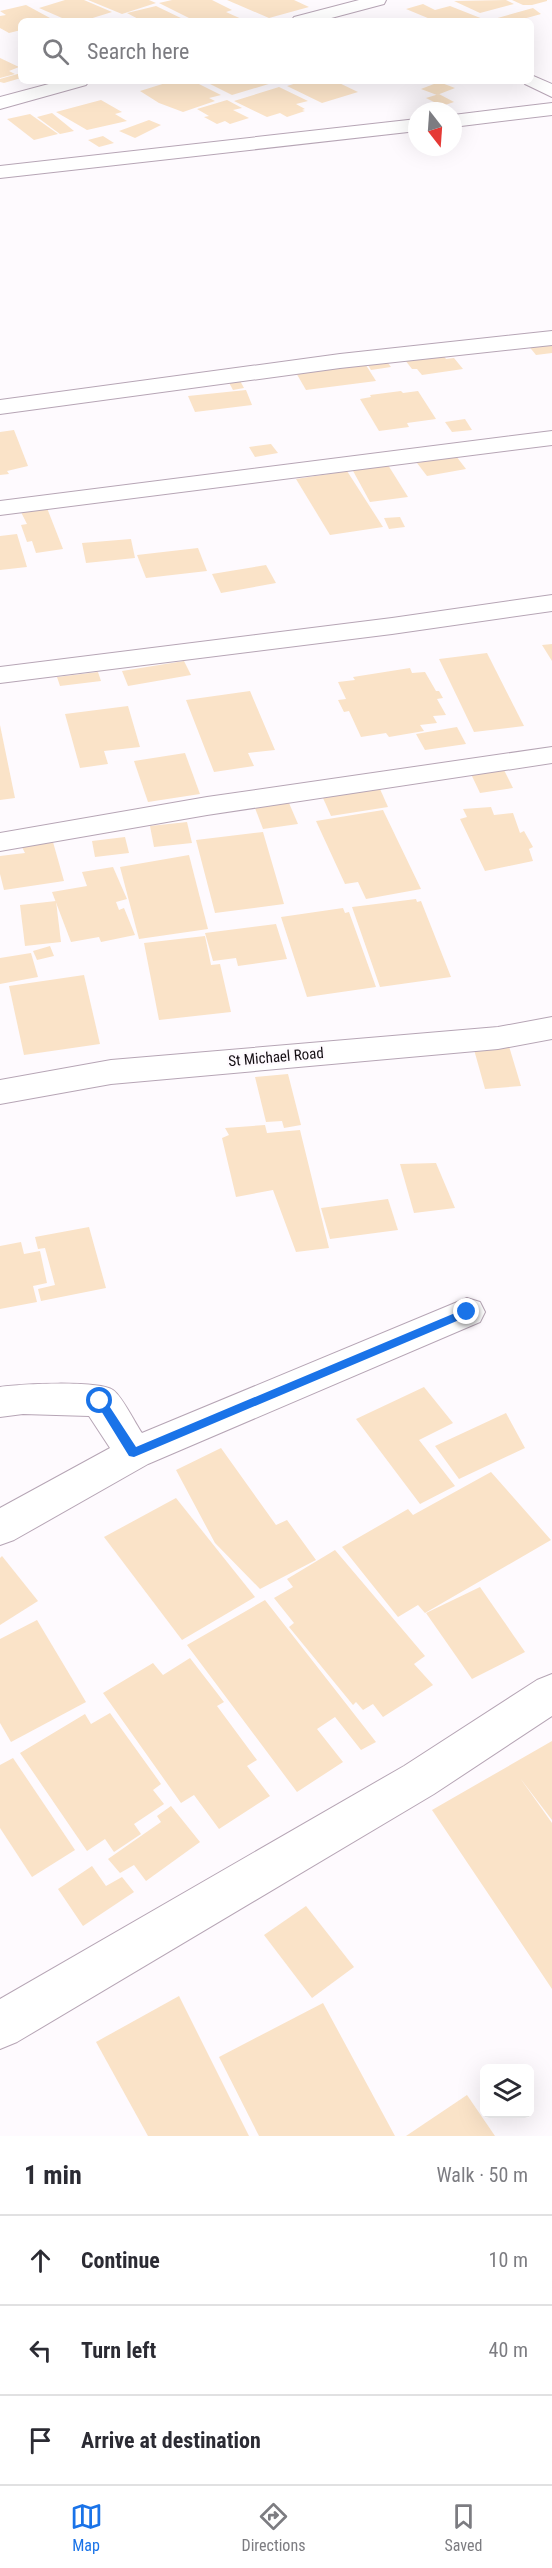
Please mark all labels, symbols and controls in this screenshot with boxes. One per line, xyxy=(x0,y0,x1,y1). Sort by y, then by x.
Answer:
search box xyxy=(18,18,534,84)
icon: search xyxy=(39,35,72,68)
text: Search here xyxy=(87,39,189,64)
north arrow xyxy=(408,102,462,156)
street label: St Michael Road xyxy=(227,1044,325,1070)
route end xyxy=(453,1298,479,1324)
route start xyxy=(86,1387,112,1413)
map controls xyxy=(480,2064,534,2118)
button: layers xyxy=(480,2064,534,2118)
text: 1 min xyxy=(24,2160,82,2190)
text: Walk · 50 m xyxy=(436,2163,528,2187)
icon: ahead xyxy=(24,2244,57,2277)
text: Continue xyxy=(81,2248,160,2273)
text: 10 m xyxy=(489,2248,528,2272)
icon: left xyxy=(24,2334,57,2367)
text: Turn left xyxy=(81,2338,156,2363)
text: 40 m xyxy=(489,2338,528,2362)
icon: arrive xyxy=(24,2424,57,2457)
text: Arrive at destination xyxy=(81,2428,261,2453)
tab: Map xyxy=(70,2500,103,2555)
tab: Directions xyxy=(242,2500,305,2555)
tab: Saved xyxy=(444,2500,482,2555)

